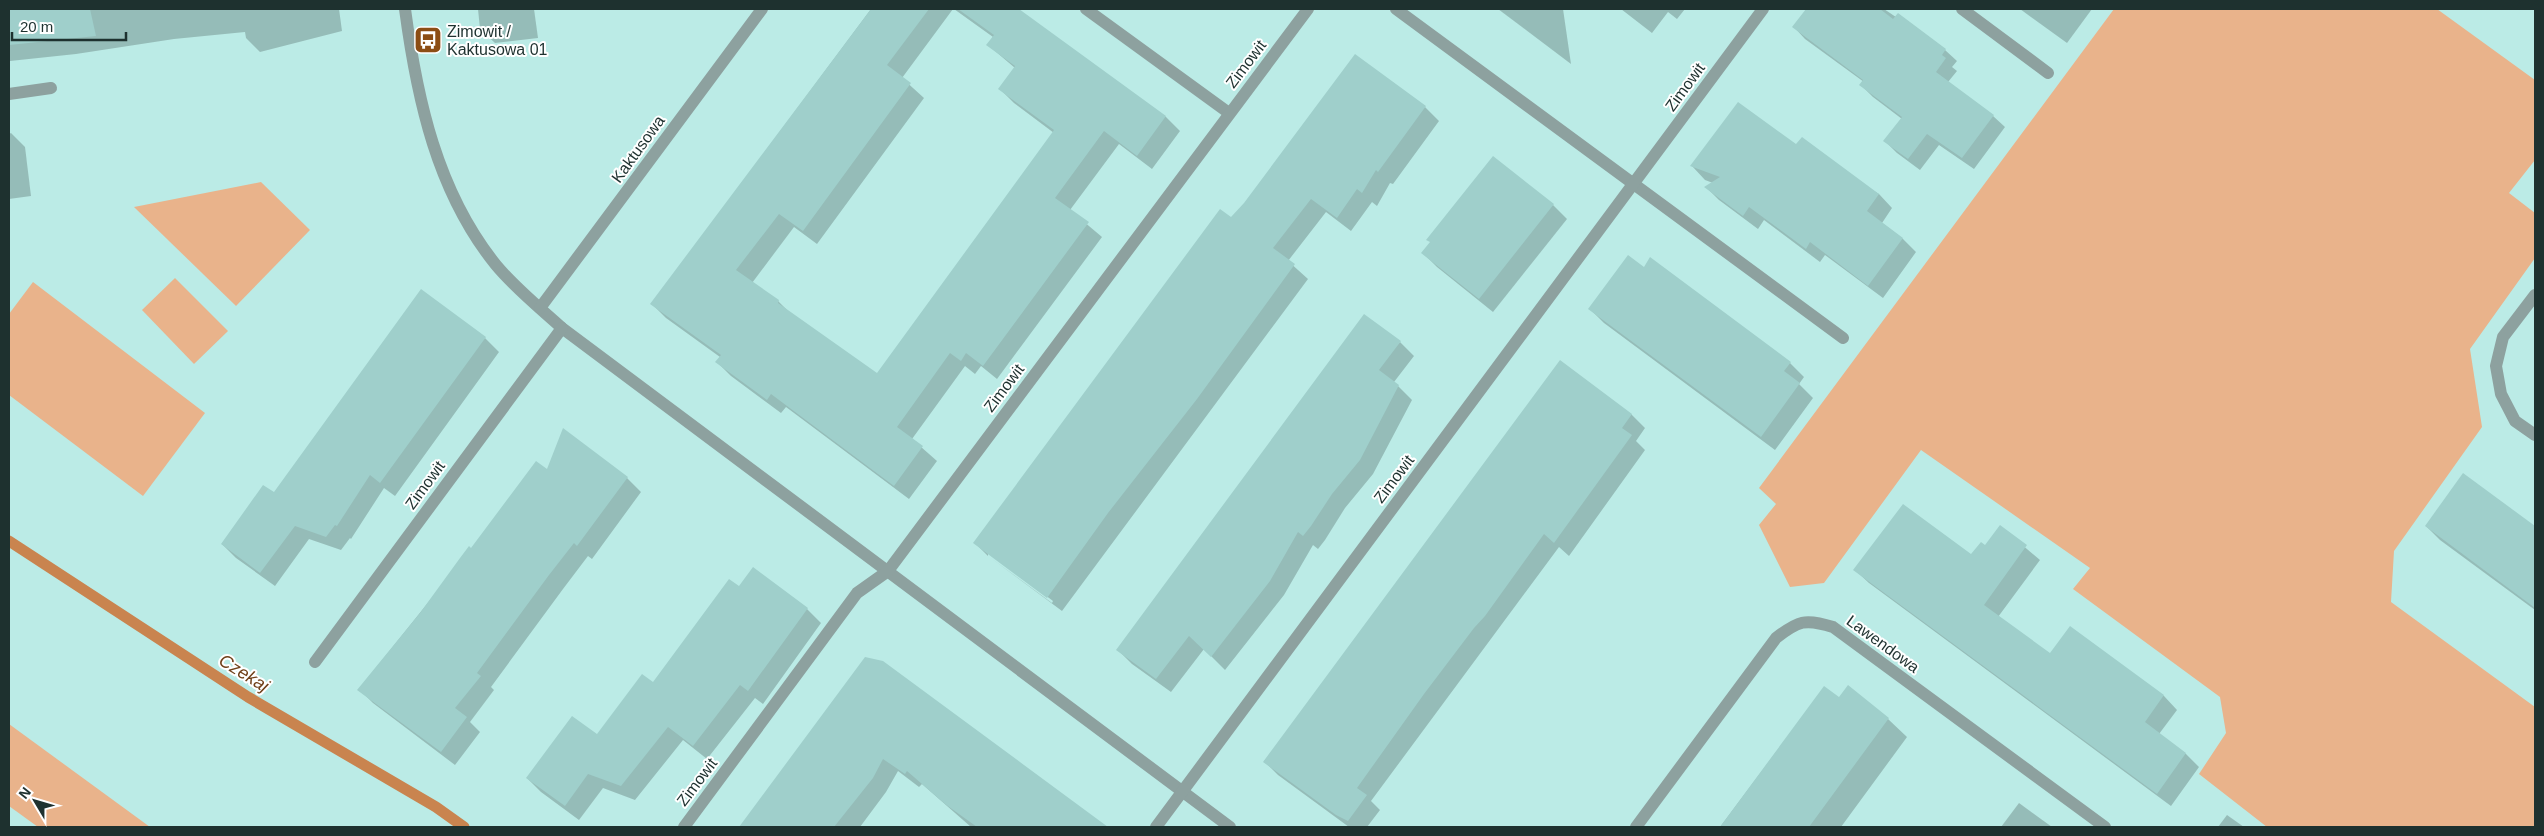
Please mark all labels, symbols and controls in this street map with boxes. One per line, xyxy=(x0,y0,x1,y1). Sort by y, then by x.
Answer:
scale bar xyxy=(12,10,126,42)
text: 20 m xyxy=(20,18,53,35)
place label: Zimowit / Kaktusowa 01 xyxy=(447,23,548,58)
bus stop icon: Zimowit / Kaktusowa 01 xyxy=(413,25,443,55)
street label: Zimowit xyxy=(1223,36,1270,91)
street label: Zimowit xyxy=(1662,59,1708,114)
street label: Kaktusowa xyxy=(608,112,668,186)
street label: Zimowit xyxy=(981,360,1028,415)
street label: Zimowit xyxy=(1371,451,1418,506)
street label: Zimowit xyxy=(402,457,448,512)
street label: Lawendowa xyxy=(1843,612,1923,676)
water label: Czekaj xyxy=(215,650,273,697)
street label: Zimowit xyxy=(674,754,721,809)
north arrow xyxy=(10,776,60,826)
text: N xyxy=(15,784,34,802)

